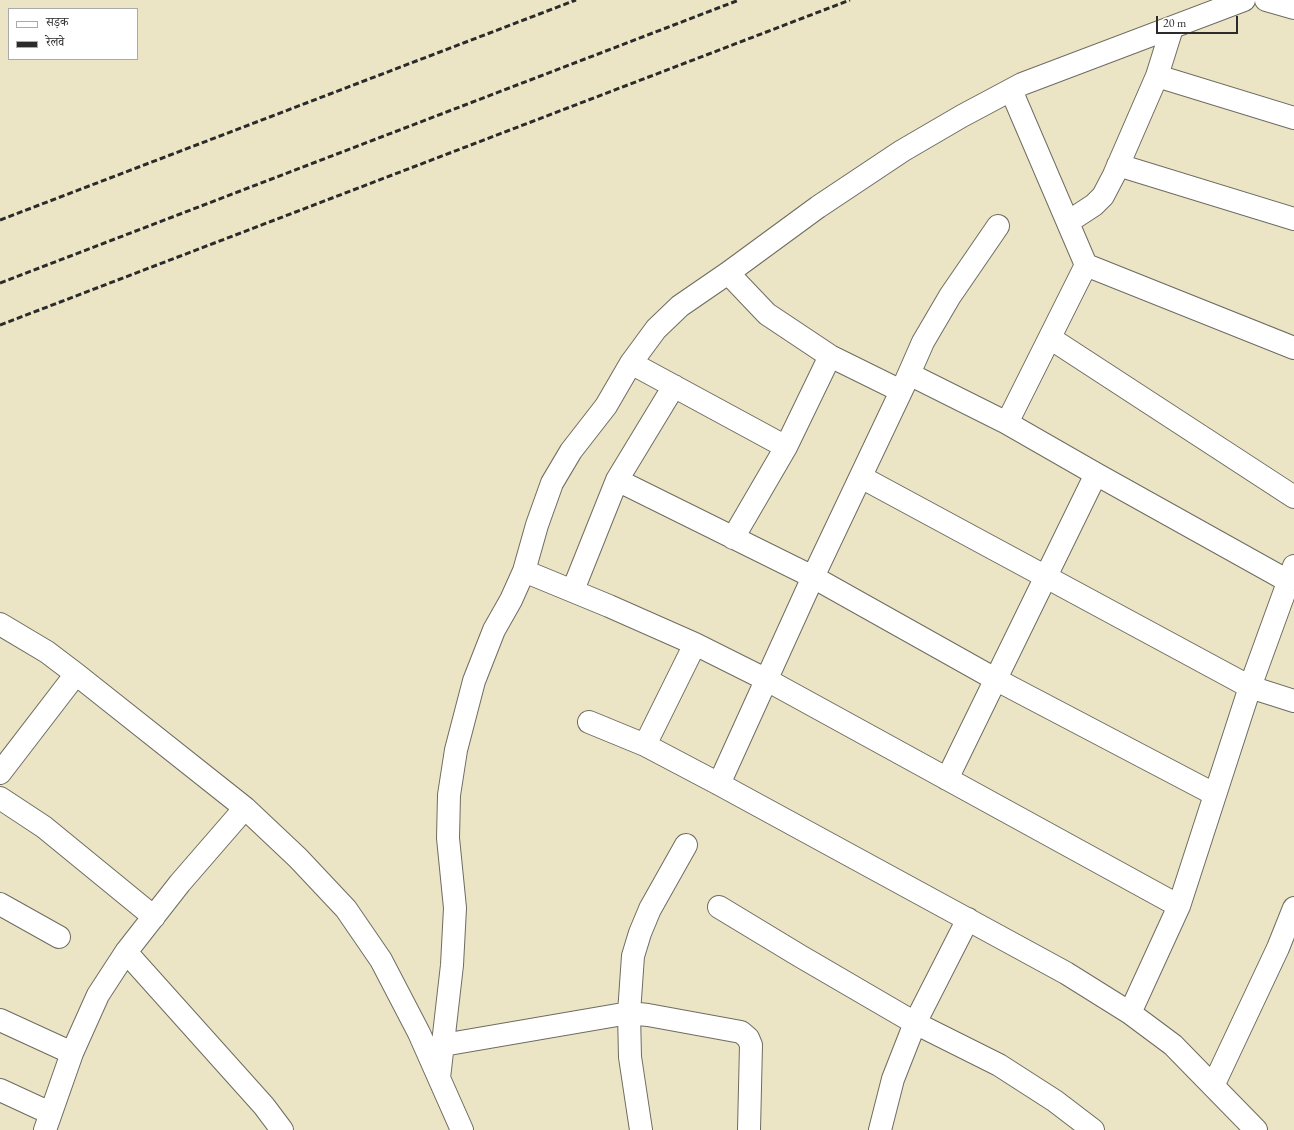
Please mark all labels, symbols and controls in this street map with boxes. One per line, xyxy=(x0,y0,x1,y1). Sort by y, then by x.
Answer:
legend xyxy=(8,8,138,60)
scale bar xyxy=(1158,8,1240,34)
text: सड़क xyxy=(46,14,69,30)
text: 20 m xyxy=(1163,15,1186,31)
text: रेलवे xyxy=(46,34,64,50)

